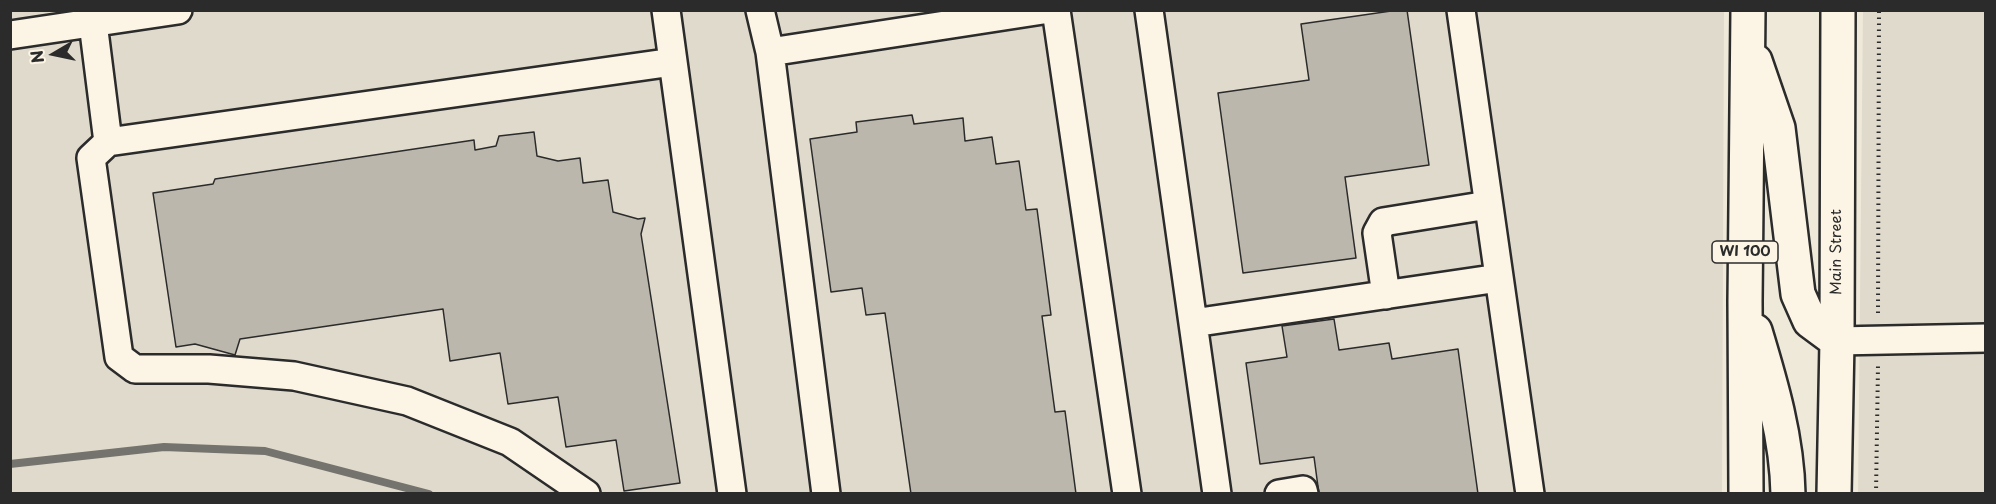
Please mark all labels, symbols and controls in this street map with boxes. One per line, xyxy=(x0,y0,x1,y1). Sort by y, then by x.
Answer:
north arrow xyxy=(24,24,84,84)
text: N xyxy=(23,49,49,65)
street label: Main Street xyxy=(1828,209,1846,295)
road number: WI 100 xyxy=(1712,241,1778,263)

